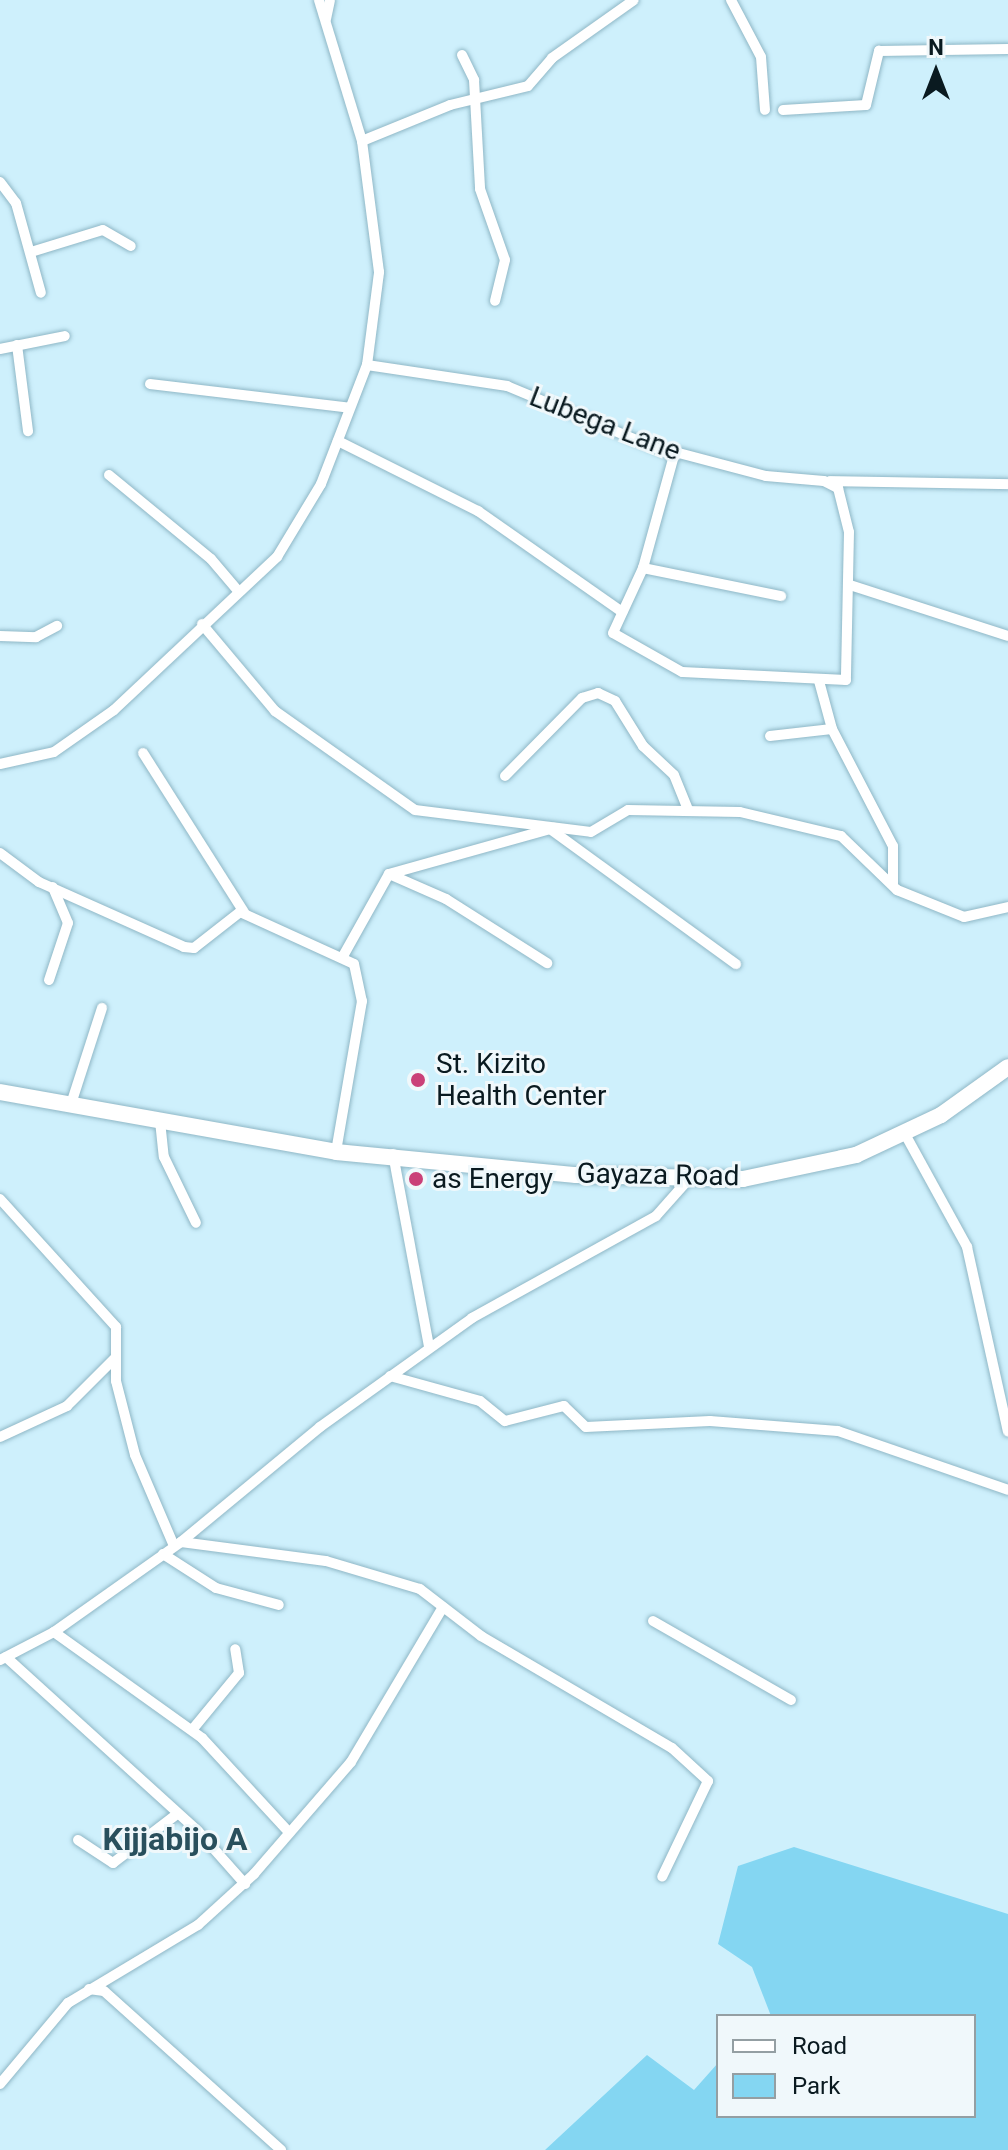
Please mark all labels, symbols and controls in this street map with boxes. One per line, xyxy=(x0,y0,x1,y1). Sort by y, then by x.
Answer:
north arrow xyxy=(896,32,976,112)
text: N xyxy=(928,35,944,60)
street label: Lubega Lane xyxy=(525,380,685,468)
place label: St. Kizito Health Center xyxy=(436,1047,606,1113)
marker: St. Kizito Health Center xyxy=(407,1069,429,1091)
street label: Gayaza Road xyxy=(576,1157,740,1193)
place label: as Energy xyxy=(432,1162,553,1196)
marker: as Energy xyxy=(407,1170,425,1188)
district label: Kijjabijo A xyxy=(103,1820,247,1858)
legend xyxy=(716,2014,976,2118)
text: Road xyxy=(792,2032,847,2060)
text: Park xyxy=(792,2072,840,2100)

